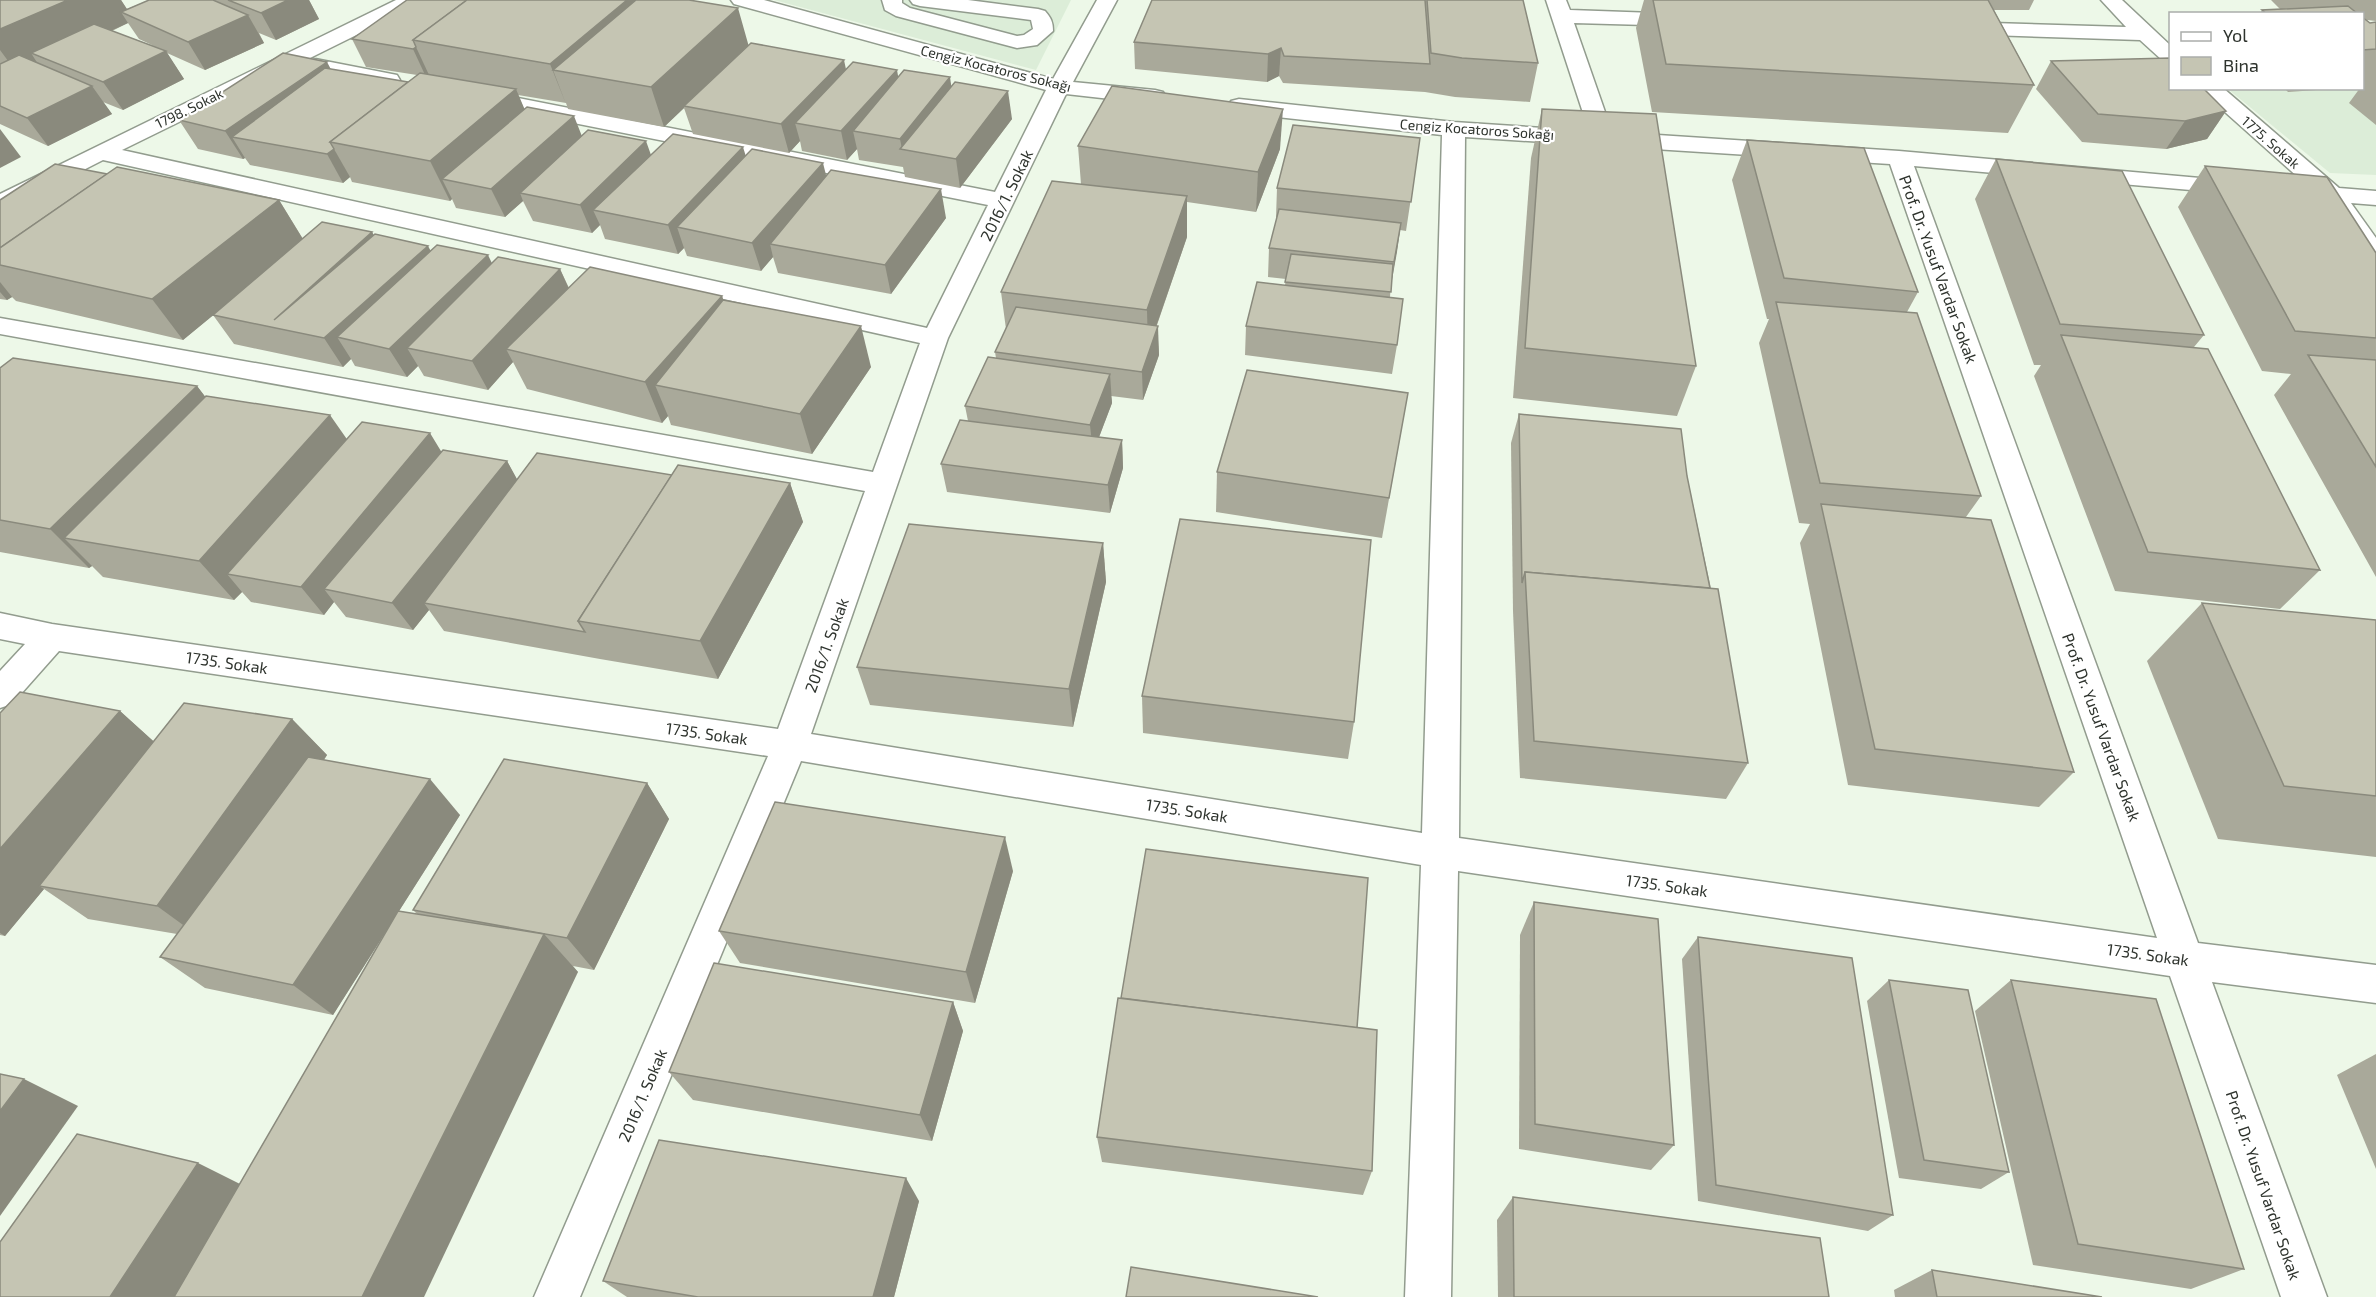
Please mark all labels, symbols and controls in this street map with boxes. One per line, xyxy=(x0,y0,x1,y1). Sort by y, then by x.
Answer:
legend xyxy=(2169,12,2364,90)
text: Yol xyxy=(2223,24,2248,46)
street label: Cengiz Kocatoros Sokağı xyxy=(919,41,1073,95)
text: Bina xyxy=(2223,54,2259,76)
street label: 1798. Sokak xyxy=(152,84,226,132)
street label: 1775. Sokak xyxy=(2238,112,2304,172)
street label: Cengiz Kocatoros Sokağı xyxy=(1399,115,1555,143)
street label: 2016/1. Sokak xyxy=(976,146,1036,244)
street label: Prof. Dr. Yusuf Vardar Sokak xyxy=(1896,172,1982,366)
street label: 2016/1. Sokak xyxy=(800,595,852,695)
street label: Prof. Dr. Yusuf Vardar Sokak xyxy=(2059,630,2145,824)
street label: 1735. Sokak xyxy=(185,647,269,677)
street label: 1735. Sokak xyxy=(665,718,749,748)
street label: 1735. Sokak xyxy=(1145,794,1229,826)
street label: 1735. Sokak xyxy=(1625,870,1709,900)
street label: 1735. Sokak xyxy=(2106,939,2190,969)
street label: 2016/1. Sokak xyxy=(614,1046,670,1144)
street label: Prof. Dr. Yusuf Vardar Sokak xyxy=(2223,1088,2305,1282)

